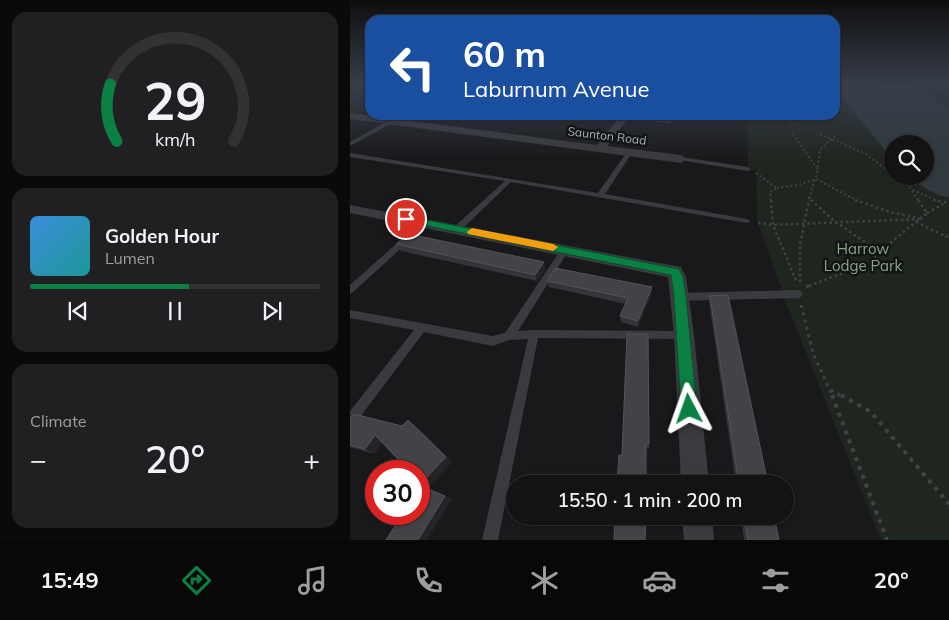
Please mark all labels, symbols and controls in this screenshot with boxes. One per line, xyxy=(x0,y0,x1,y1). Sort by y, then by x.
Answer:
text: 60 m xyxy=(463,32,546,76)
icon: left xyxy=(380,35,445,100)
text: 29 xyxy=(144,68,206,133)
text: Laburnum Avenue xyxy=(463,75,649,103)
street label: Saunton Road xyxy=(567,123,647,148)
text: km/h xyxy=(155,128,195,150)
map controls xyxy=(884,135,934,185)
button: search xyxy=(884,135,934,185)
pin xyxy=(385,198,427,240)
icon: arrive xyxy=(392,205,420,233)
text: Golden Hour xyxy=(105,224,219,248)
park label: Harrow Lodge Park xyxy=(824,239,902,275)
text: Lumen xyxy=(105,248,155,268)
icon: previous xyxy=(64,297,92,325)
icon: pause xyxy=(161,297,189,325)
icon: next xyxy=(258,297,286,325)
position arrow xyxy=(662,382,714,434)
text: Climate xyxy=(30,411,86,431)
text: 20° xyxy=(145,435,205,483)
text: − xyxy=(30,442,47,477)
text: + xyxy=(303,442,320,477)
speed limit sign: 30 xyxy=(365,460,430,525)
text: 15:50 · 1 min · 200 m xyxy=(557,488,743,512)
icon: directions xyxy=(179,563,214,598)
icon: music xyxy=(295,563,330,598)
icon: phone xyxy=(411,563,446,598)
icon: climate xyxy=(527,563,562,598)
icon: car xyxy=(642,563,677,598)
icon: filters xyxy=(758,563,793,598)
text: 15:49 xyxy=(40,566,99,594)
text: 20° xyxy=(874,566,909,594)

